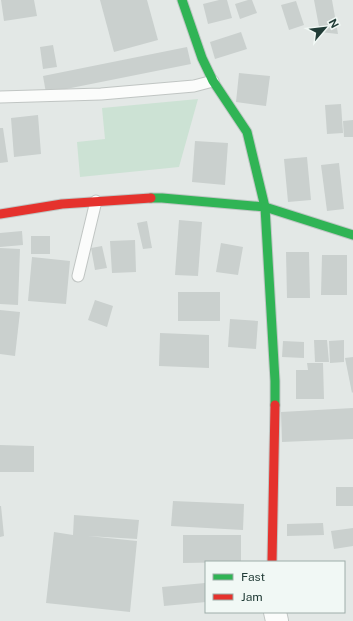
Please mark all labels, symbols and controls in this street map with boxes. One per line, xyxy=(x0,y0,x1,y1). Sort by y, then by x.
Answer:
north arrow xyxy=(305,8,345,48)
text: N xyxy=(327,17,341,30)
legend xyxy=(205,561,345,613)
text: Fast xyxy=(241,570,266,584)
text: Jam xyxy=(241,590,263,604)

